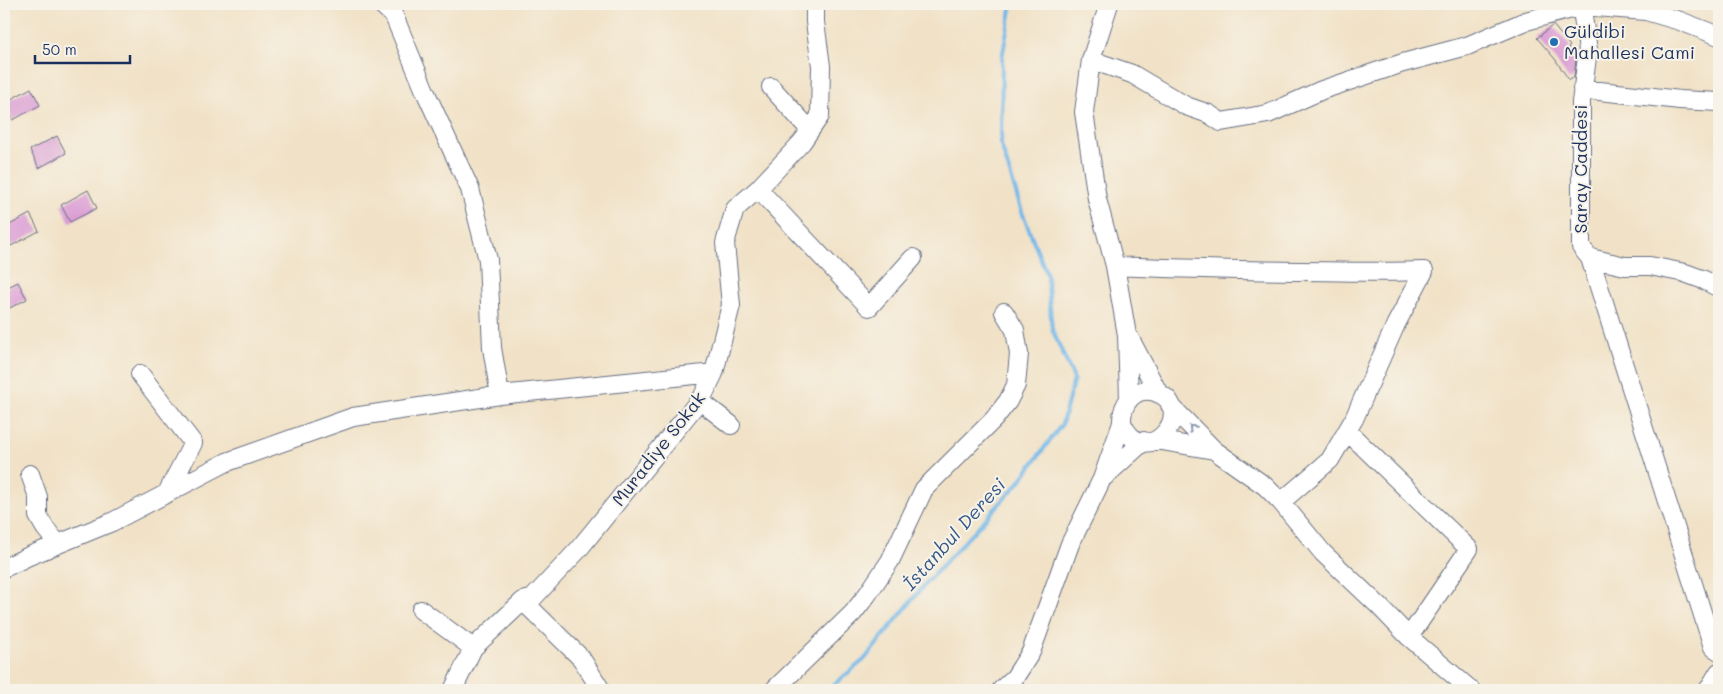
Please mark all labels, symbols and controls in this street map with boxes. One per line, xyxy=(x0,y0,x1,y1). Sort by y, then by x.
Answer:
place label: Güldibi Mahallesi Cami xyxy=(1564,19,1695,64)
scale bar xyxy=(35,32,130,64)
marker: Güldibi Mahallesi Cami xyxy=(1548,36,1560,48)
text: 50 m xyxy=(42,39,77,59)
street label: Saray Caddesi xyxy=(1568,104,1592,234)
street label: Muradiye Sokak xyxy=(606,386,710,510)
one-way arrow xyxy=(1189,424,1198,433)
water label: İstanbul Deresi xyxy=(897,472,1011,595)

